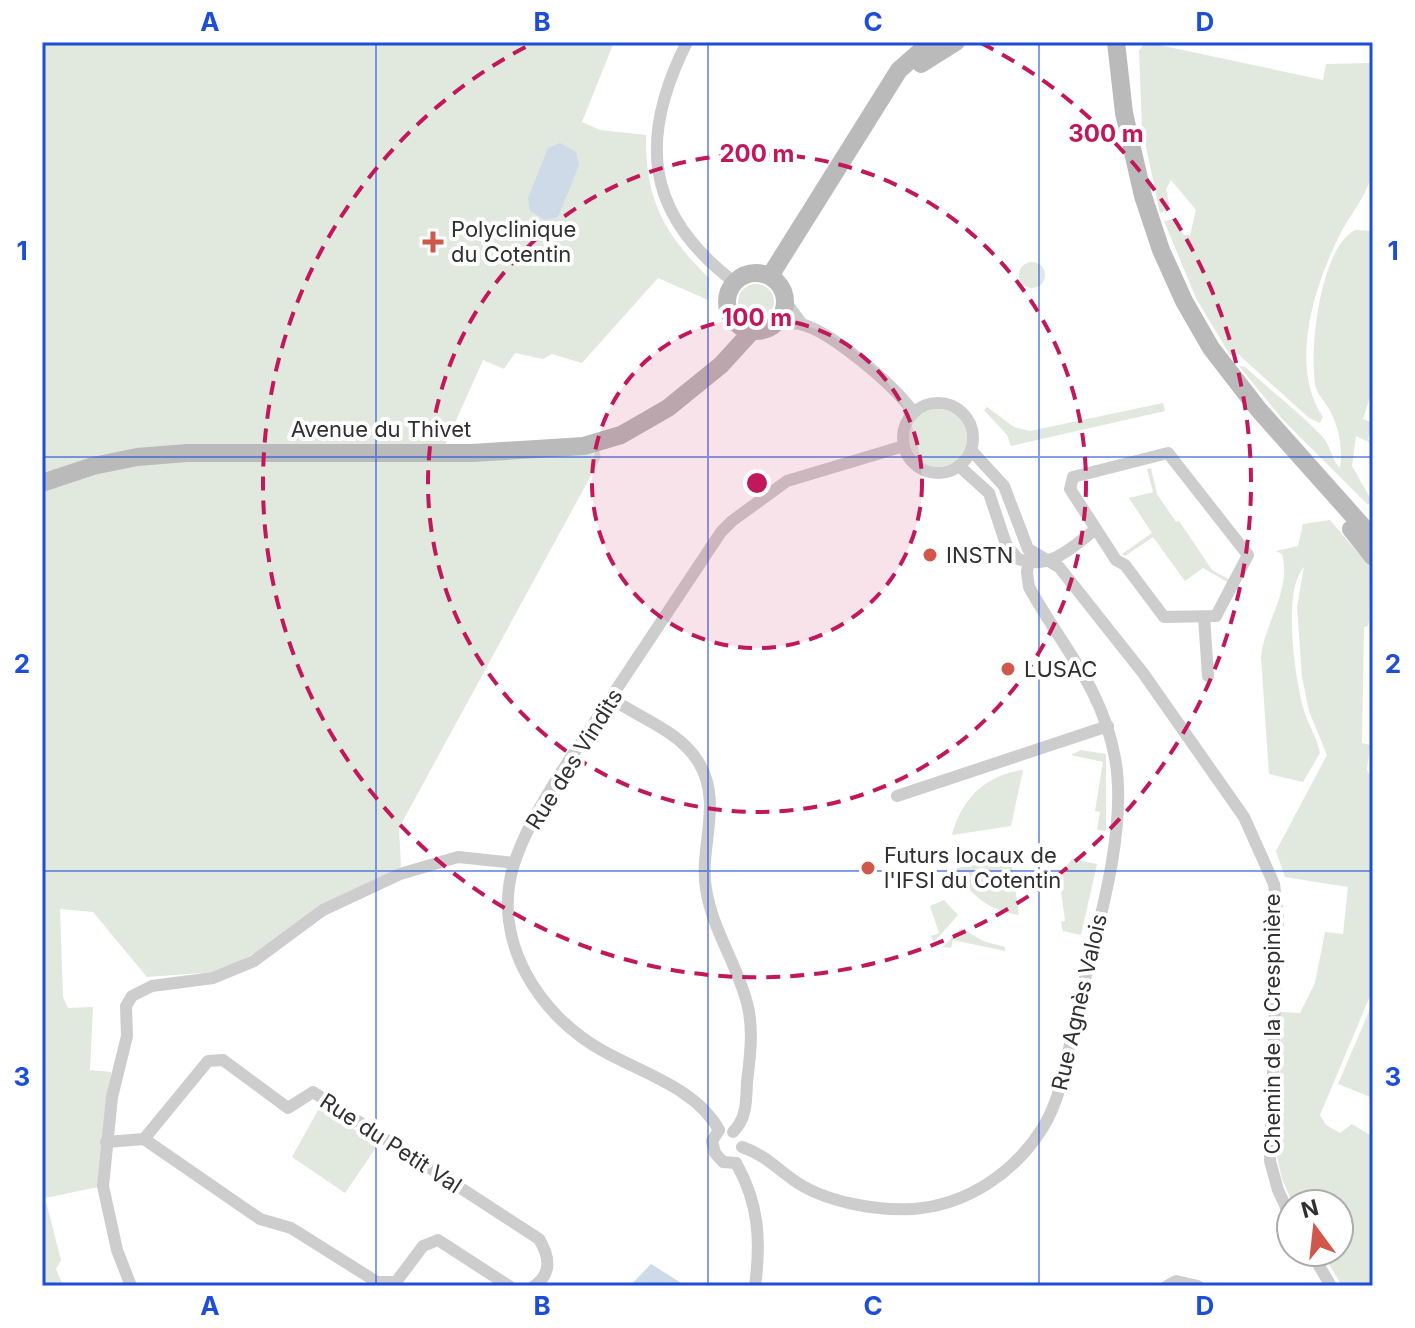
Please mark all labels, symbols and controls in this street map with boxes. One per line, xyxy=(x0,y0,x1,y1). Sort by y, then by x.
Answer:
text: A xyxy=(200,6,220,37)
text: B xyxy=(533,6,551,37)
text: C xyxy=(863,6,883,37)
text: D xyxy=(1196,6,1214,37)
text: 300 m xyxy=(1068,119,1144,148)
text: 200 m xyxy=(719,139,795,168)
place label: Polyclinique du Cotentin xyxy=(451,216,576,267)
marker: Polyclinique du Cotentin xyxy=(422,231,444,253)
text: 1 xyxy=(16,235,28,266)
text: 1 xyxy=(1387,235,1399,266)
text: 100 m xyxy=(722,303,792,332)
street label: Avenue du Thivet xyxy=(291,416,471,442)
centre of rings xyxy=(743,469,771,497)
place label: INSTN xyxy=(946,542,1013,568)
marker: INSTN xyxy=(921,546,939,564)
text: 2 xyxy=(14,648,30,679)
text: 2 xyxy=(1385,648,1401,679)
place label: LUSAC xyxy=(1024,656,1097,682)
marker: LUSAC xyxy=(999,660,1017,678)
street label: Rue des Vindits xyxy=(520,684,628,834)
place label: Futurs locaux de l'IFSI du Cotentin xyxy=(884,842,1061,893)
marker: Futurs locaux de l'IFSI du Cotentin xyxy=(859,859,877,877)
street label: Chemin de la Crespinière xyxy=(1259,893,1285,1155)
street label: Rue Agnès Valois xyxy=(1046,911,1112,1093)
text: 3 xyxy=(14,1061,30,1092)
text: 3 xyxy=(1385,1061,1401,1092)
street label: Rue du Petit Val xyxy=(315,1088,467,1198)
north arrow xyxy=(1275,1188,1355,1268)
text: N xyxy=(1298,1194,1321,1223)
text: A xyxy=(200,1290,220,1321)
text: B xyxy=(533,1290,551,1321)
text: C xyxy=(863,1290,883,1321)
text: D xyxy=(1196,1290,1214,1321)

